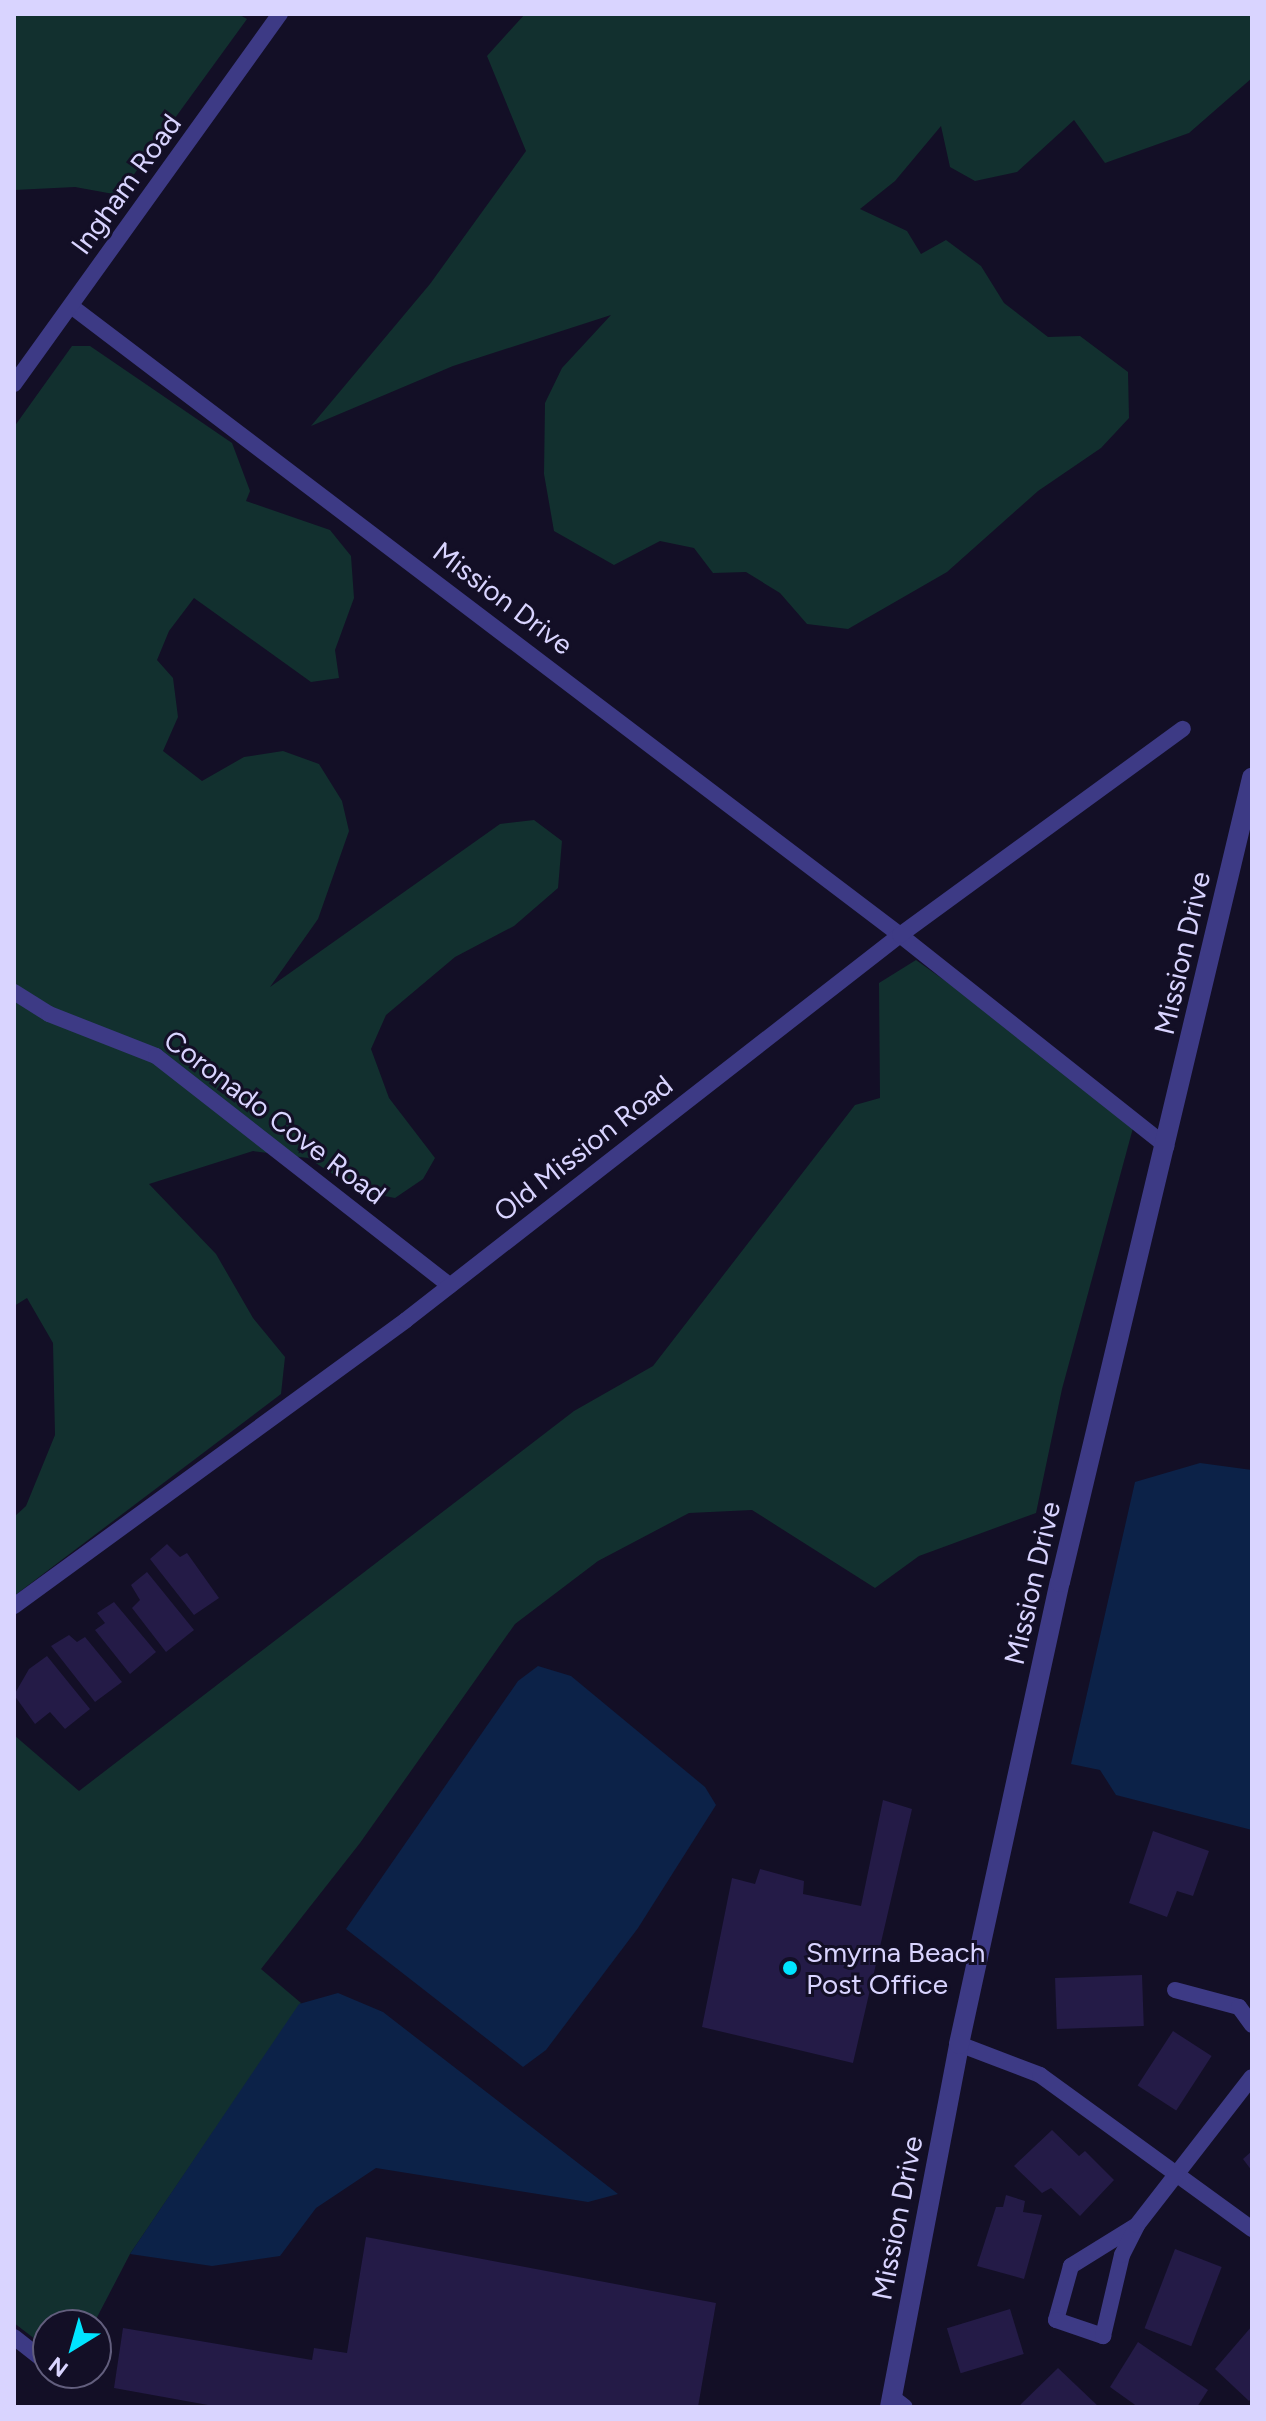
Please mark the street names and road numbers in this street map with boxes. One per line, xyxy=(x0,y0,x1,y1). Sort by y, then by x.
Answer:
street label: Ingham Road xyxy=(64,107,188,261)
street label: Mission Drive xyxy=(426,535,580,661)
street label: Mission Drive xyxy=(1147,868,1217,1038)
street label: Coronado Cove Road xyxy=(158,1023,392,1211)
street label: Old Mission Road xyxy=(487,1068,679,1228)
street label: Mission Drive xyxy=(997,1498,1067,1668)
street label: Mission Drive xyxy=(865,2133,929,2303)

